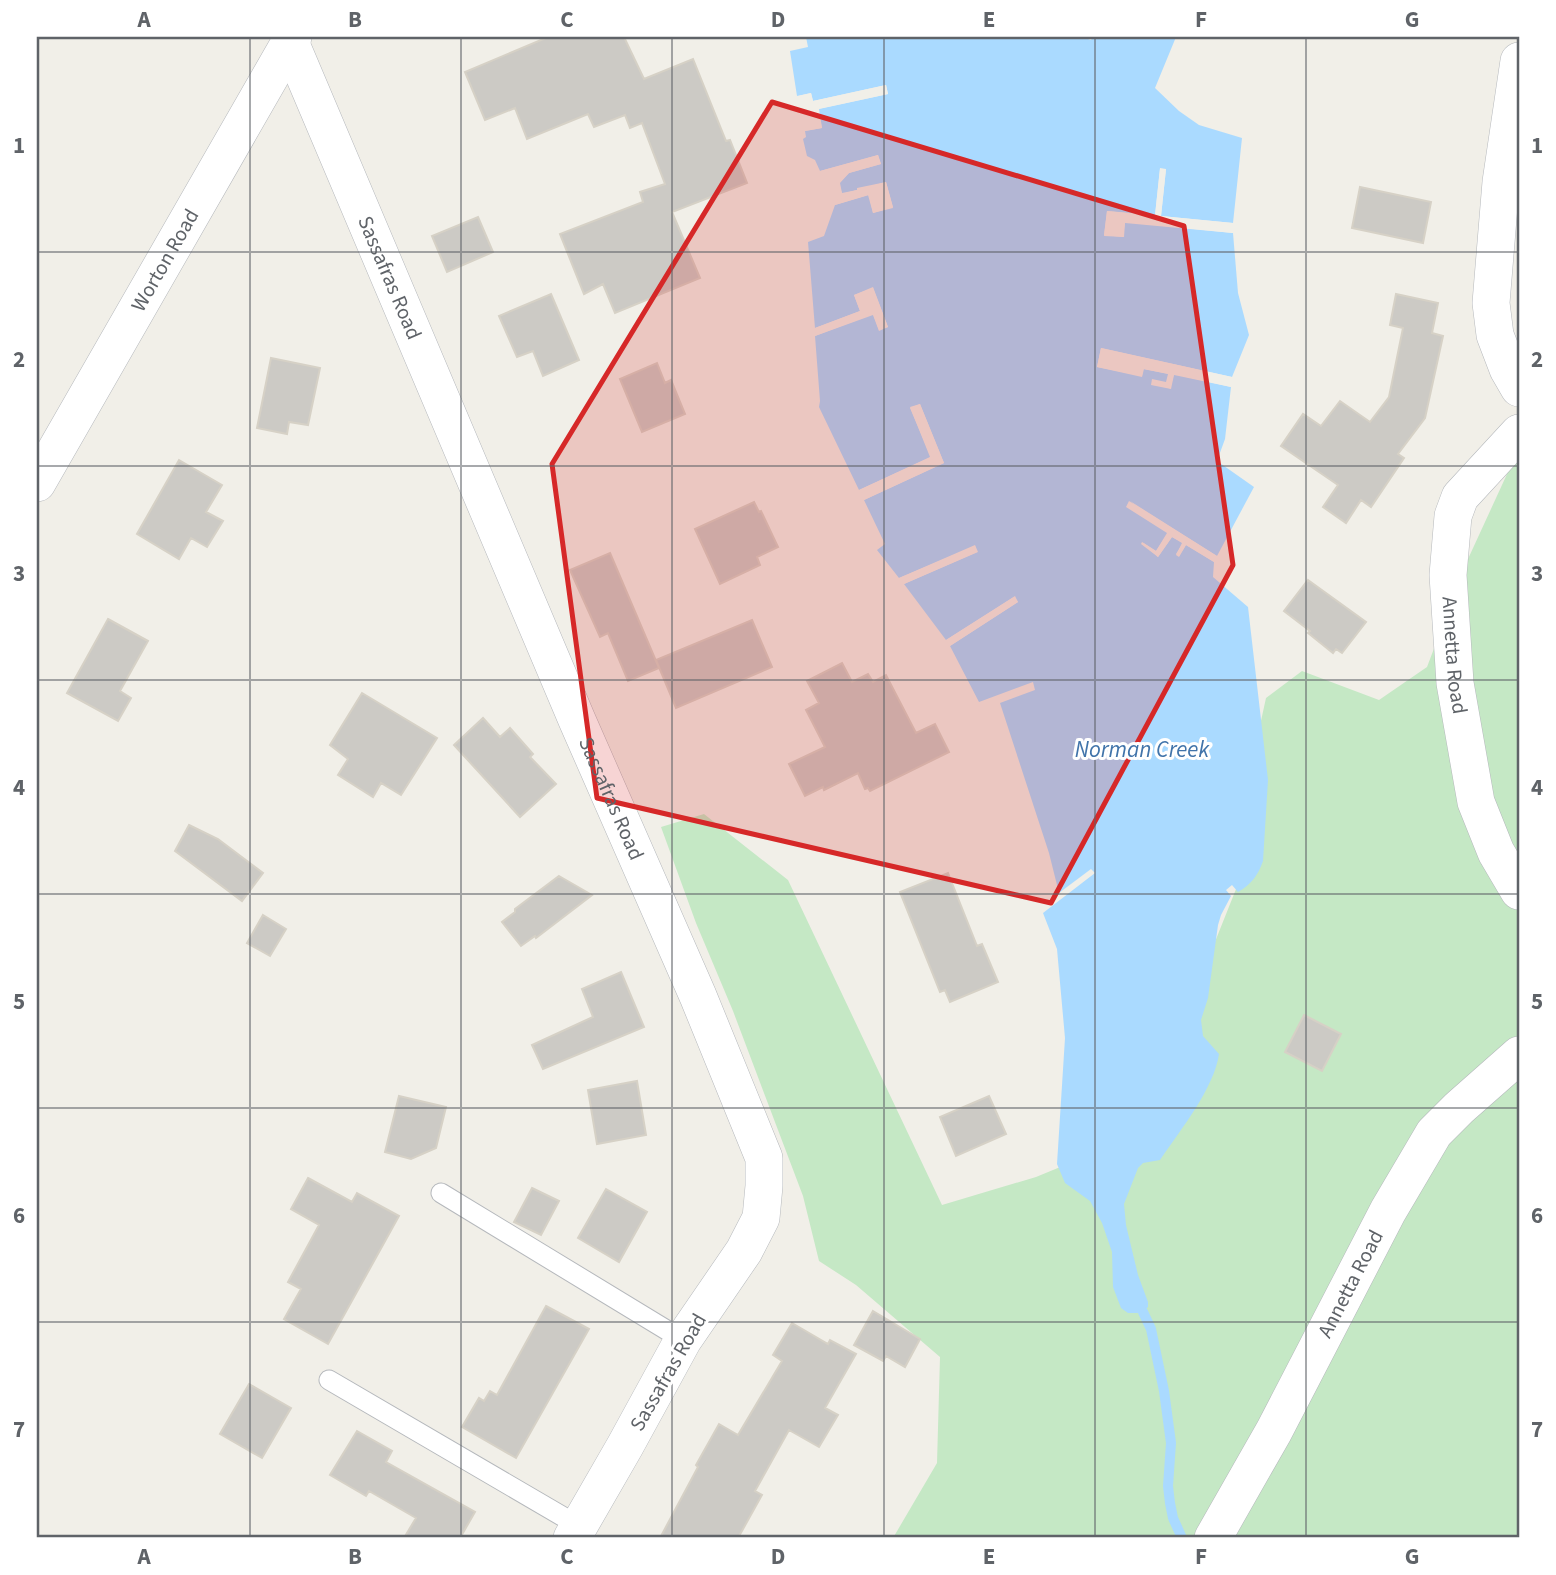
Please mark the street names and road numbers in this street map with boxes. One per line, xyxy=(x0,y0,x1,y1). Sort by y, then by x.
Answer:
street label: Worton Road xyxy=(124,203,206,317)
street label: Sassafras Road xyxy=(350,211,429,344)
street label: Annetta Road xyxy=(1434,596,1475,716)
street label: Sassafras Road xyxy=(571,732,652,865)
street label: Annetta Road xyxy=(1310,1225,1391,1343)
street label: Sassafras Road xyxy=(622,1308,714,1436)

